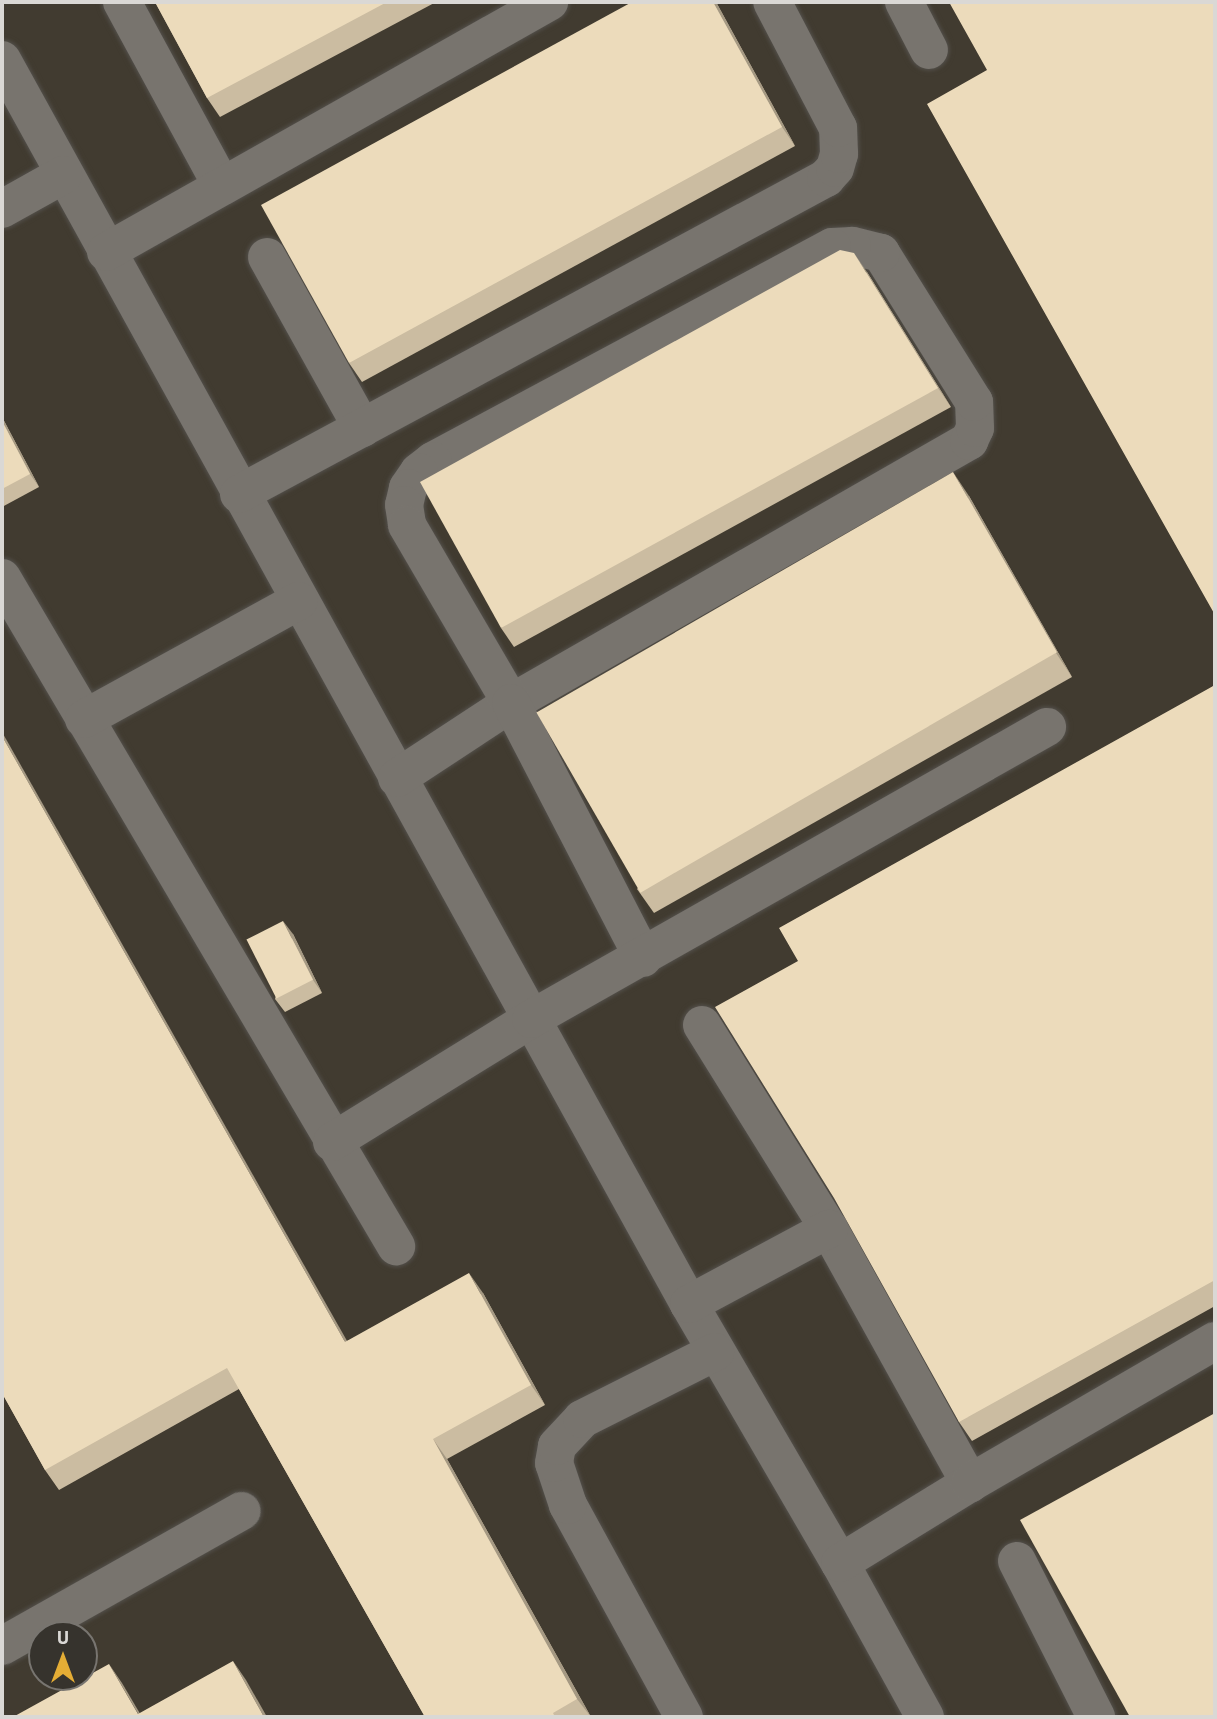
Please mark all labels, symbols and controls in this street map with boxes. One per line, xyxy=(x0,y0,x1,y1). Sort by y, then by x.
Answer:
north arrow xyxy=(28,1621,98,1691)
text: U xyxy=(57,1625,69,1648)

